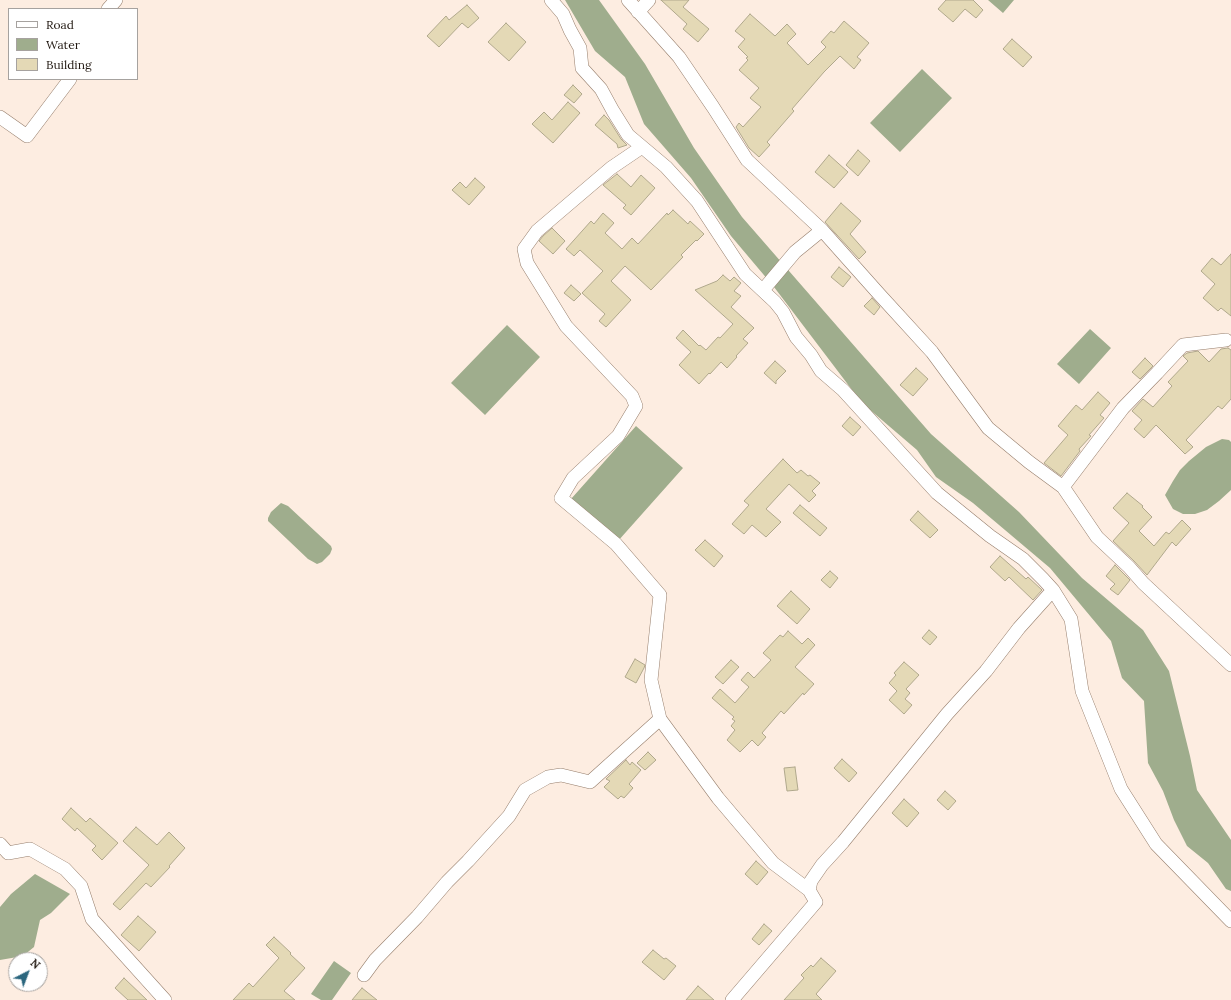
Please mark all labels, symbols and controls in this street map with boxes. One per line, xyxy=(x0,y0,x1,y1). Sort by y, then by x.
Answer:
legend xyxy=(8,8,138,80)
text: Road xyxy=(46,17,74,32)
text: Water xyxy=(46,37,80,52)
text: Building xyxy=(46,57,92,72)
north arrow xyxy=(8,952,48,992)
text: N xyxy=(28,956,43,972)

